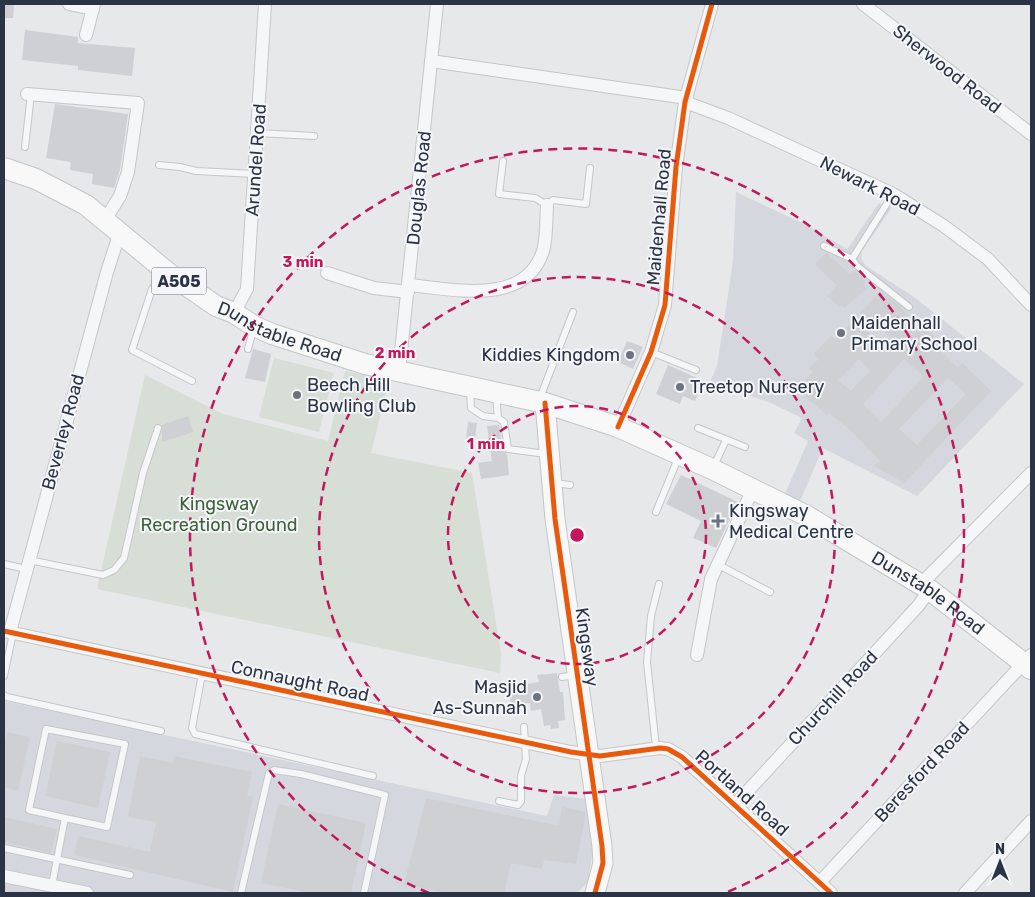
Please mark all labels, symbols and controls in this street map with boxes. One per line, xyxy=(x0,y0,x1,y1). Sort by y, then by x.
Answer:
street label: Sherwood Road xyxy=(888,20,1006,118)
street label: Arundel Road xyxy=(241,103,271,217)
street label: Douglas Road xyxy=(402,130,436,246)
street label: Maidenhall Road xyxy=(642,148,676,286)
street label: Newark Road xyxy=(816,151,924,221)
text: 3 min xyxy=(283,253,323,271)
road number: A505 xyxy=(152,268,206,294)
street label: Dunstable Road xyxy=(215,297,344,367)
place label: Maidenhall Primary School xyxy=(851,312,978,355)
marker: Maidenhall Primary School xyxy=(835,327,847,339)
text: 2 min xyxy=(375,344,415,362)
place label: Kiddies Kingdom xyxy=(482,344,620,366)
marker: Kiddies Kingdom xyxy=(624,349,636,361)
street label: Beverley Road xyxy=(37,372,89,492)
place label: Beech Hill Bowling Club xyxy=(307,374,416,417)
place label: Treetop Nursery xyxy=(690,376,825,398)
marker: Treetop Nursery xyxy=(674,381,686,393)
marker: Beech Hill Bowling Club xyxy=(291,389,303,401)
text: 1 min xyxy=(467,435,505,453)
park label: Kingsway Recreation Ground xyxy=(140,493,298,536)
place label: Kingsway Medical Centre xyxy=(729,500,854,543)
marker: Kingsway Medical Centre xyxy=(711,514,725,528)
centre of rings xyxy=(568,526,586,544)
street label: Dunstable Road xyxy=(867,546,989,639)
street label: Kingsway xyxy=(571,606,603,688)
street label: Churchill Road xyxy=(784,646,882,750)
street label: Connaught Road xyxy=(229,656,371,706)
place label: Masjid As-Sunnah xyxy=(433,676,527,719)
marker: Masjid As-Sunnah xyxy=(531,691,543,703)
street label: Beresford Road xyxy=(870,717,974,827)
street label: Portland Road xyxy=(691,745,793,841)
north arrow xyxy=(975,837,1025,887)
text: N xyxy=(995,841,1005,858)

